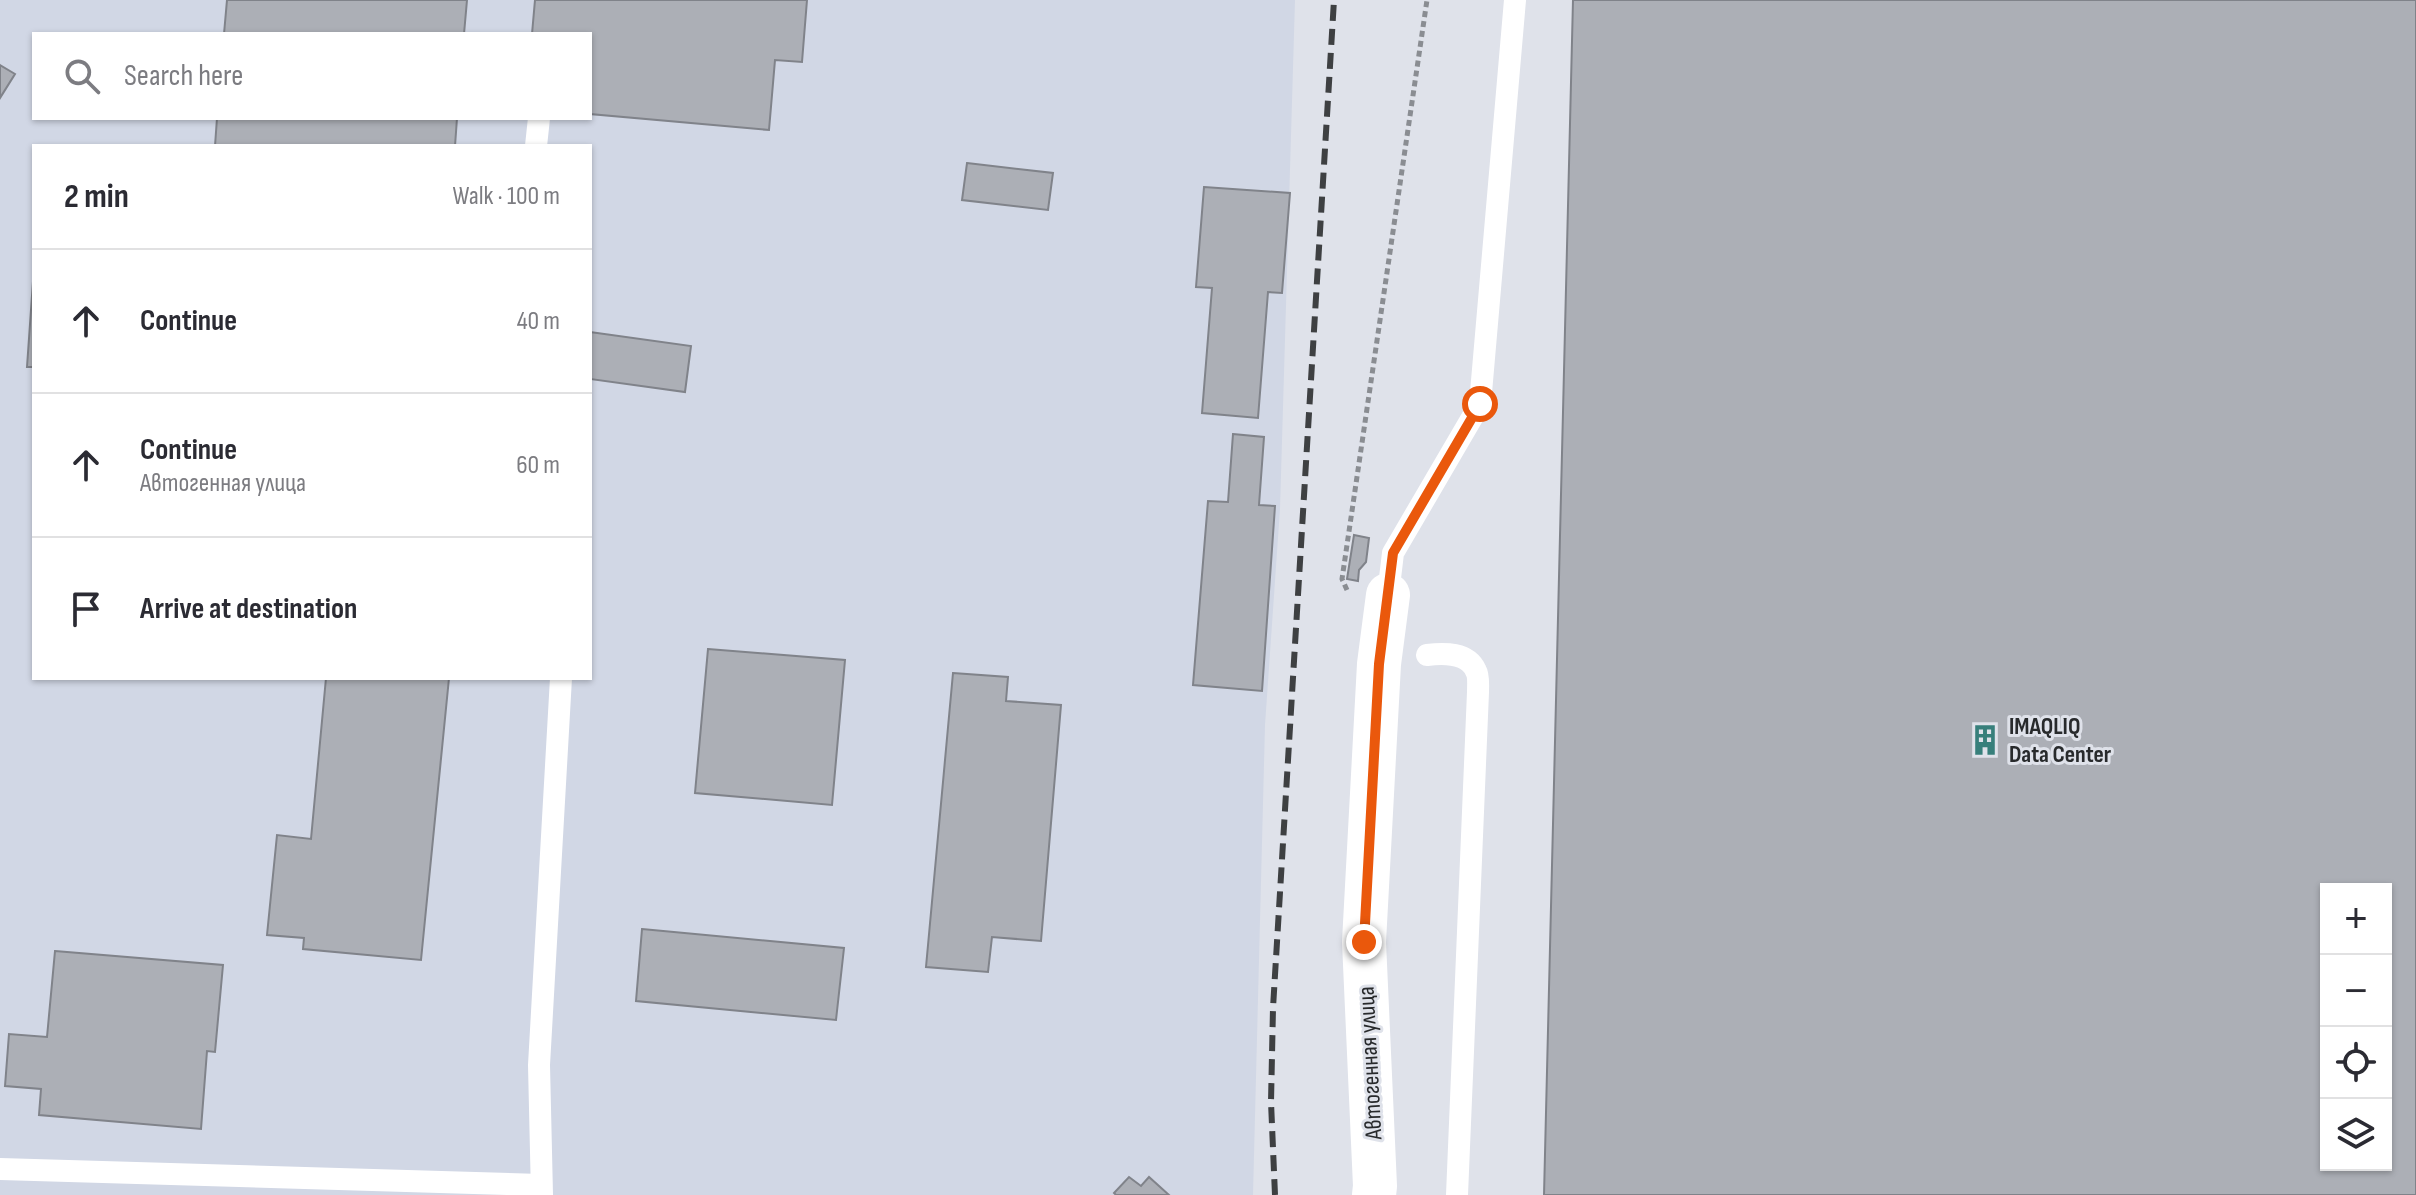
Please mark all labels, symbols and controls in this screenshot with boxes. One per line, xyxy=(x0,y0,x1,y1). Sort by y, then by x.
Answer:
search box xyxy=(32,32,592,120)
icon: search xyxy=(60,54,104,98)
text: Search here xyxy=(124,58,243,94)
text: 2 min xyxy=(64,176,129,217)
text: Walk · 100 m xyxy=(452,181,560,212)
icon: ahead xyxy=(64,299,108,343)
text: Continue xyxy=(140,303,237,339)
text: 40 m xyxy=(517,306,560,337)
route start xyxy=(1462,386,1498,422)
text: Continue xyxy=(140,432,237,468)
icon: ahead xyxy=(64,443,108,487)
text: 60 m xyxy=(516,450,560,481)
text: Автогенная улица xyxy=(140,468,306,499)
icon: arrive xyxy=(64,587,108,631)
text: Arrive at destination xyxy=(140,591,357,627)
place label: IMAQLIQ Data Center xyxy=(2009,712,2112,769)
building icon: IMAQLIQ Data Center xyxy=(1968,723,2002,757)
map controls xyxy=(2320,883,2392,1171)
button: + xyxy=(2320,883,2392,955)
route end xyxy=(1346,924,1382,960)
button: − xyxy=(2320,955,2392,1027)
street label: Автогенная улица xyxy=(1352,986,1389,1141)
button: locate xyxy=(2320,1027,2392,1099)
button: layers xyxy=(2320,1099,2392,1171)

